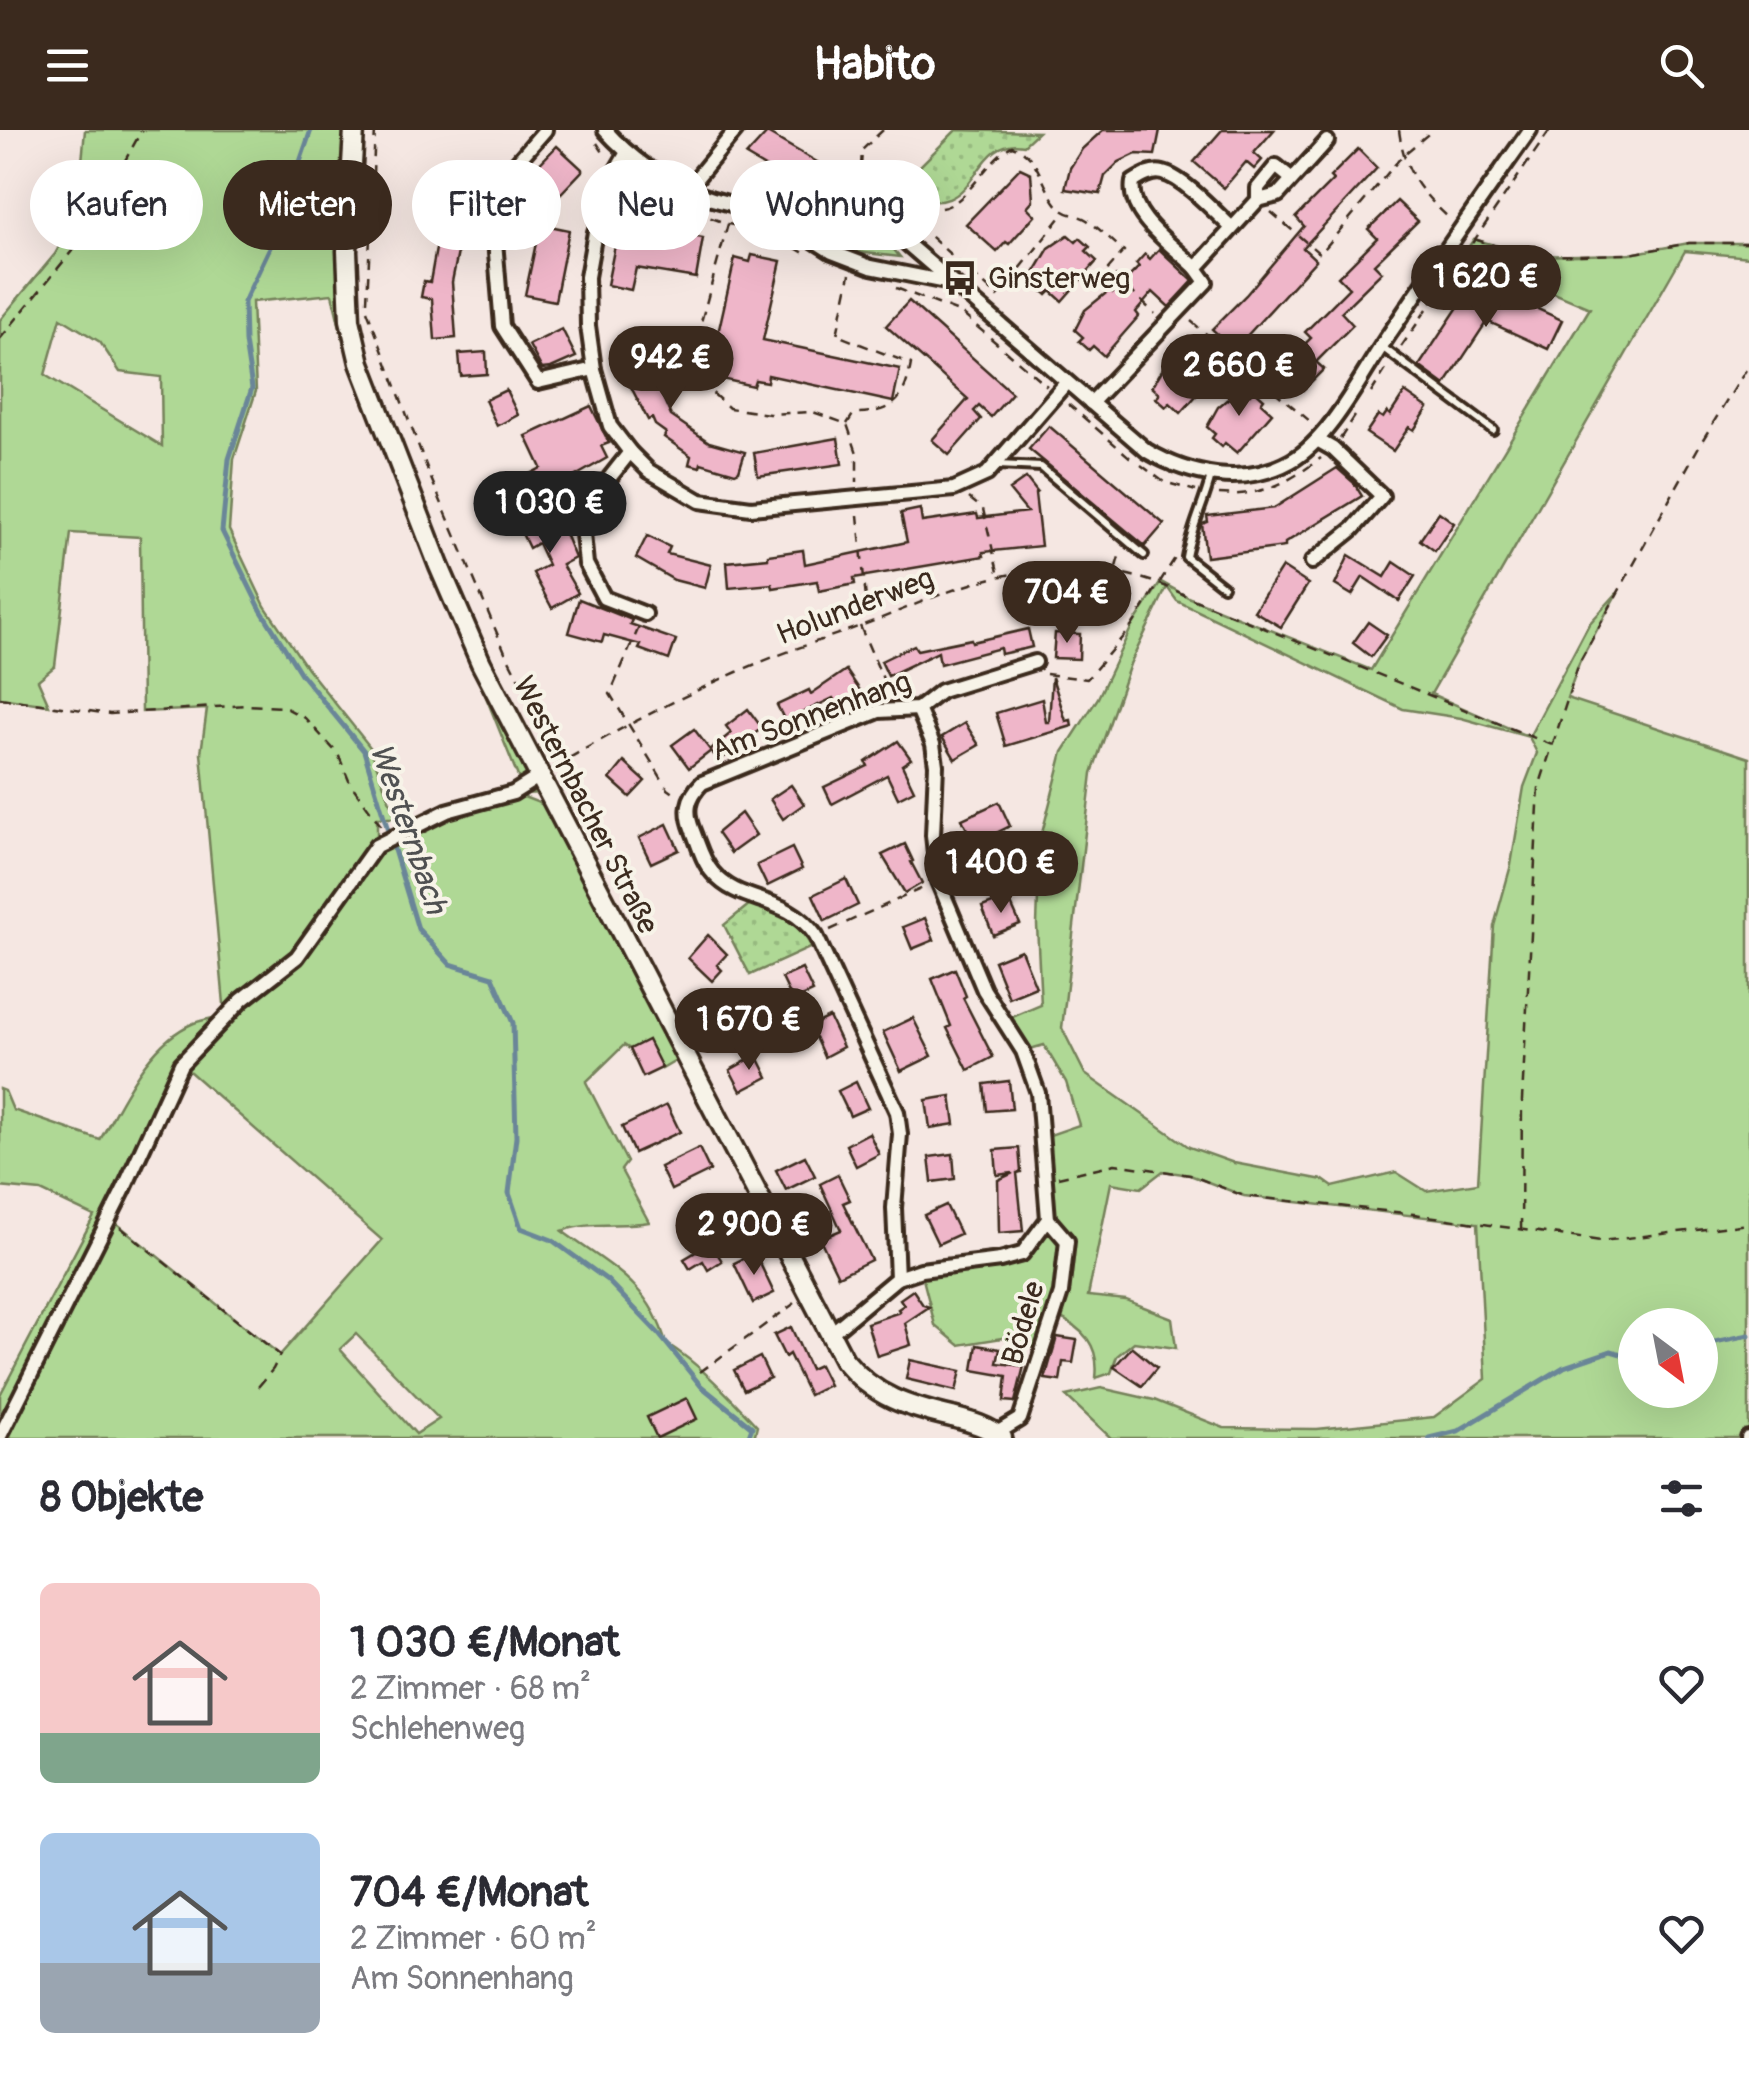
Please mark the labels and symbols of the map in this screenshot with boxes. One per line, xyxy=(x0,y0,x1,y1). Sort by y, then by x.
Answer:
pin: 1 620 € xyxy=(1394,245,1578,330)
bus stop icon: Ginsterweg xyxy=(941,259,979,297)
place label: Ginsterweg xyxy=(988,260,1130,297)
pin: 942 € xyxy=(601,326,741,411)
pin: 2 660 € xyxy=(1147,334,1331,419)
pin: 1 030 € xyxy=(458,471,642,556)
street label: Holunderweg xyxy=(772,560,939,653)
pin: 704 € xyxy=(997,561,1137,646)
street label: Am Sonnenhang xyxy=(706,663,916,770)
street label: Westernbacher Straße xyxy=(505,670,667,940)
water label: Westernbach xyxy=(360,738,457,921)
pin: 1 400 € xyxy=(909,831,1093,916)
pin: 1 670 € xyxy=(657,988,841,1073)
pin: 2 900 € xyxy=(662,1193,846,1278)
street label: Bödele xyxy=(994,1277,1053,1369)
north arrow xyxy=(1618,1308,1718,1408)

